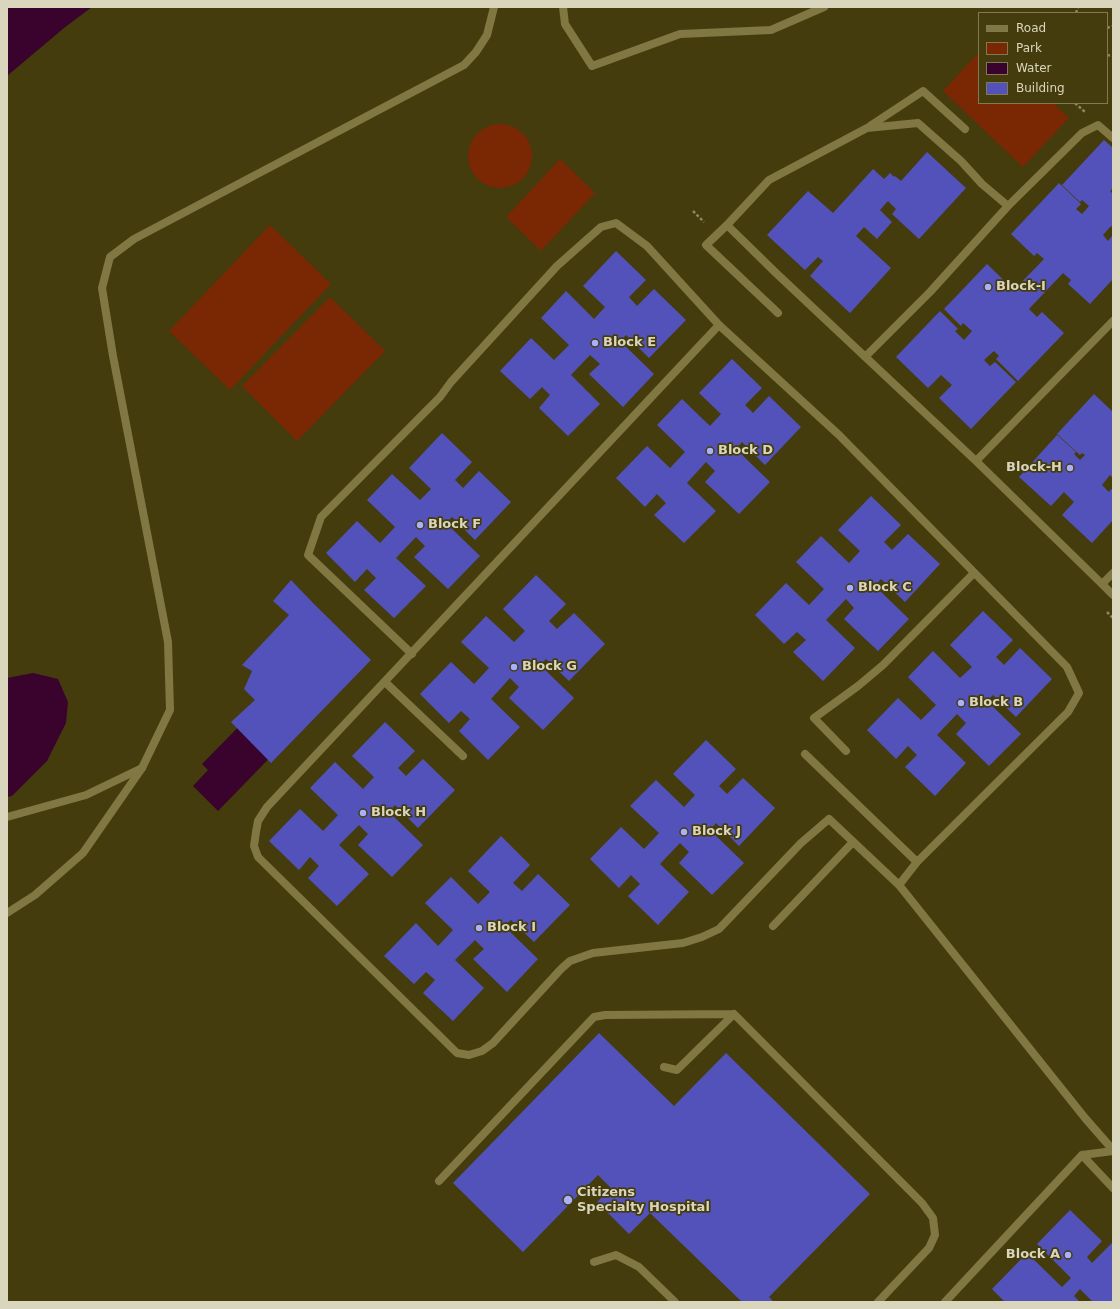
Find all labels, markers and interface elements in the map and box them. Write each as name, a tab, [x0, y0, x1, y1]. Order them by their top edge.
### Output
legend	[978, 12, 1108, 104]
text: Road	[1016, 21, 1046, 35]
text: Park	[1016, 41, 1042, 55]
text: Water	[1016, 61, 1051, 75]
text: Building	[1016, 81, 1065, 95]
place label: Block-I	[996, 279, 1046, 295]
marker: Block-I	[983, 282, 993, 292]
place label: Block E	[603, 335, 656, 351]
marker: Block E	[590, 338, 600, 348]
place label: Block D	[718, 443, 773, 459]
marker: Block D	[705, 446, 715, 456]
place label: Block-H	[1006, 460, 1062, 476]
marker: Block-H	[1065, 463, 1075, 473]
place label: Block F	[428, 517, 481, 533]
marker: Block F	[415, 520, 425, 530]
place label: Block C	[858, 580, 912, 596]
marker: Block C	[845, 583, 855, 593]
place label: Block G	[522, 659, 577, 675]
marker: Block G	[509, 662, 519, 672]
place label: Block B	[969, 695, 1023, 711]
marker: Block B	[956, 698, 966, 708]
place label: Block H	[371, 805, 426, 821]
marker: Block H	[358, 808, 368, 818]
place label: Block J	[692, 824, 741, 840]
marker: Block J	[679, 827, 689, 837]
place label: Block I	[487, 920, 536, 936]
marker: Block I	[474, 923, 484, 933]
place label: Citizens Specialty Hospital	[577, 1185, 710, 1216]
marker: Citizens Specialty Hospital	[562, 1194, 574, 1206]
place label: Block A	[1006, 1247, 1060, 1263]
marker: Block A	[1063, 1250, 1073, 1260]

